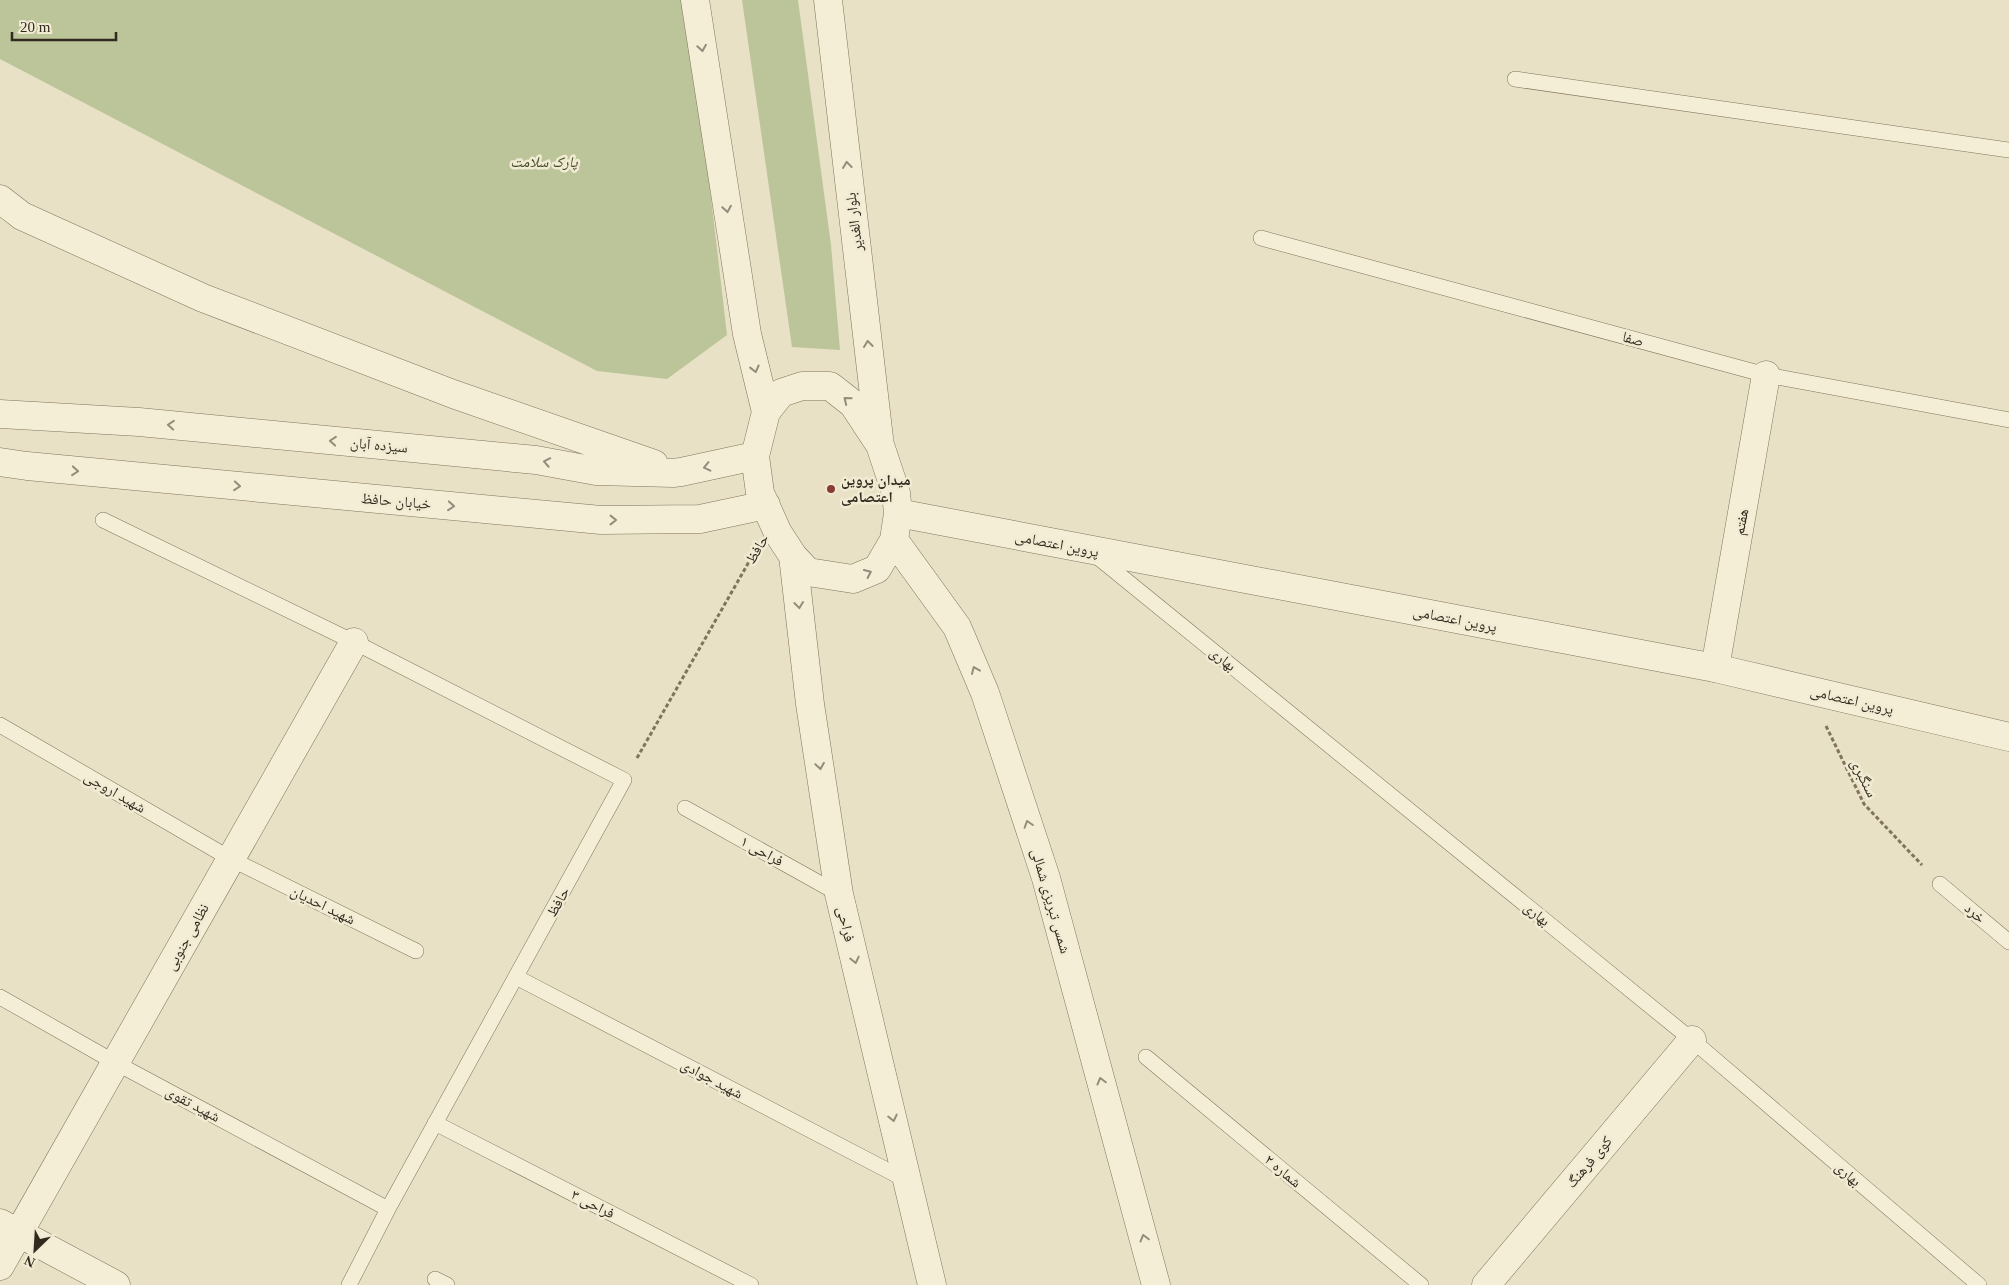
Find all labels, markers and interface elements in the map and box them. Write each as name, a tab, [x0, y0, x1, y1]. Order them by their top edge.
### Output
scale bar	[12, 10, 116, 42]
text: 20 m	[20, 19, 51, 35]
one-way arrow	[697, 44, 707, 53]
park label: پارک سلامت	[510, 154, 579, 171]
one-way arrow	[842, 161, 853, 169]
street label: بلوار الغدیر	[842, 192, 867, 253]
one-way arrow	[722, 204, 732, 213]
street label: صفا	[1621, 329, 1645, 349]
one-way arrow	[863, 340, 874, 348]
one-way arrow	[749, 364, 760, 373]
one-way arrow	[844, 397, 853, 405]
one-way arrow	[167, 420, 175, 431]
one-way arrow	[328, 435, 336, 446]
street label: سیزده آبان	[349, 435, 409, 457]
one-way arrow	[542, 458, 551, 468]
one-way arrow	[703, 461, 712, 472]
one-way arrow	[71, 465, 79, 476]
place label: میدان پروین اعتصامی	[841, 472, 911, 506]
one-way arrow	[233, 480, 241, 491]
marker: میدان پروین اعتصامی	[825, 483, 837, 495]
street label: خیابان حافظ	[360, 490, 432, 514]
one-way arrow	[447, 500, 455, 511]
street label: هفتم	[1731, 507, 1753, 537]
one-way arrow	[610, 515, 617, 525]
street label: پروین اعتصامی	[1013, 528, 1100, 562]
street label: حافظ	[742, 531, 772, 567]
one-way arrow	[863, 568, 872, 579]
one-way arrow	[793, 601, 804, 609]
street label: پروین اعتصامی	[1411, 603, 1498, 637]
street label: بهاری	[1206, 644, 1239, 676]
one-way arrow	[971, 666, 982, 675]
street label: پروین اعتصامی	[1808, 683, 1895, 719]
street label: سنگبری	[1846, 756, 1880, 801]
one-way arrow	[814, 762, 824, 770]
street label: شهید اروجی	[81, 768, 149, 818]
one-way arrow	[1024, 820, 1034, 829]
street label: فراحی ۱	[737, 833, 786, 871]
street label: شمس تبریزی شمالی	[1026, 847, 1074, 956]
street label: شهید احدیان	[287, 883, 358, 929]
street label: حافظ	[543, 884, 573, 920]
street label: بهاری	[1520, 899, 1553, 931]
street label: خرد	[1961, 900, 1989, 927]
street label: نظامی جنوبی	[162, 901, 214, 974]
street label: فراحی	[832, 905, 858, 944]
one-way arrow	[849, 956, 860, 964]
street label: شهید جوادی	[678, 1056, 746, 1104]
one-way arrow	[1096, 1077, 1107, 1086]
street label: شهید تقوی	[162, 1083, 223, 1127]
one-way arrow	[887, 1114, 898, 1123]
street label: کوی فرهنگ	[1563, 1133, 1617, 1192]
street label: شماره ۲	[1261, 1151, 1304, 1192]
street label: بهاری	[1831, 1159, 1864, 1191]
street label: فراحی ۳	[568, 1186, 617, 1223]
north arrow	[10, 1225, 60, 1275]
one-way arrow	[1139, 1234, 1149, 1243]
text: N	[22, 1252, 37, 1270]

